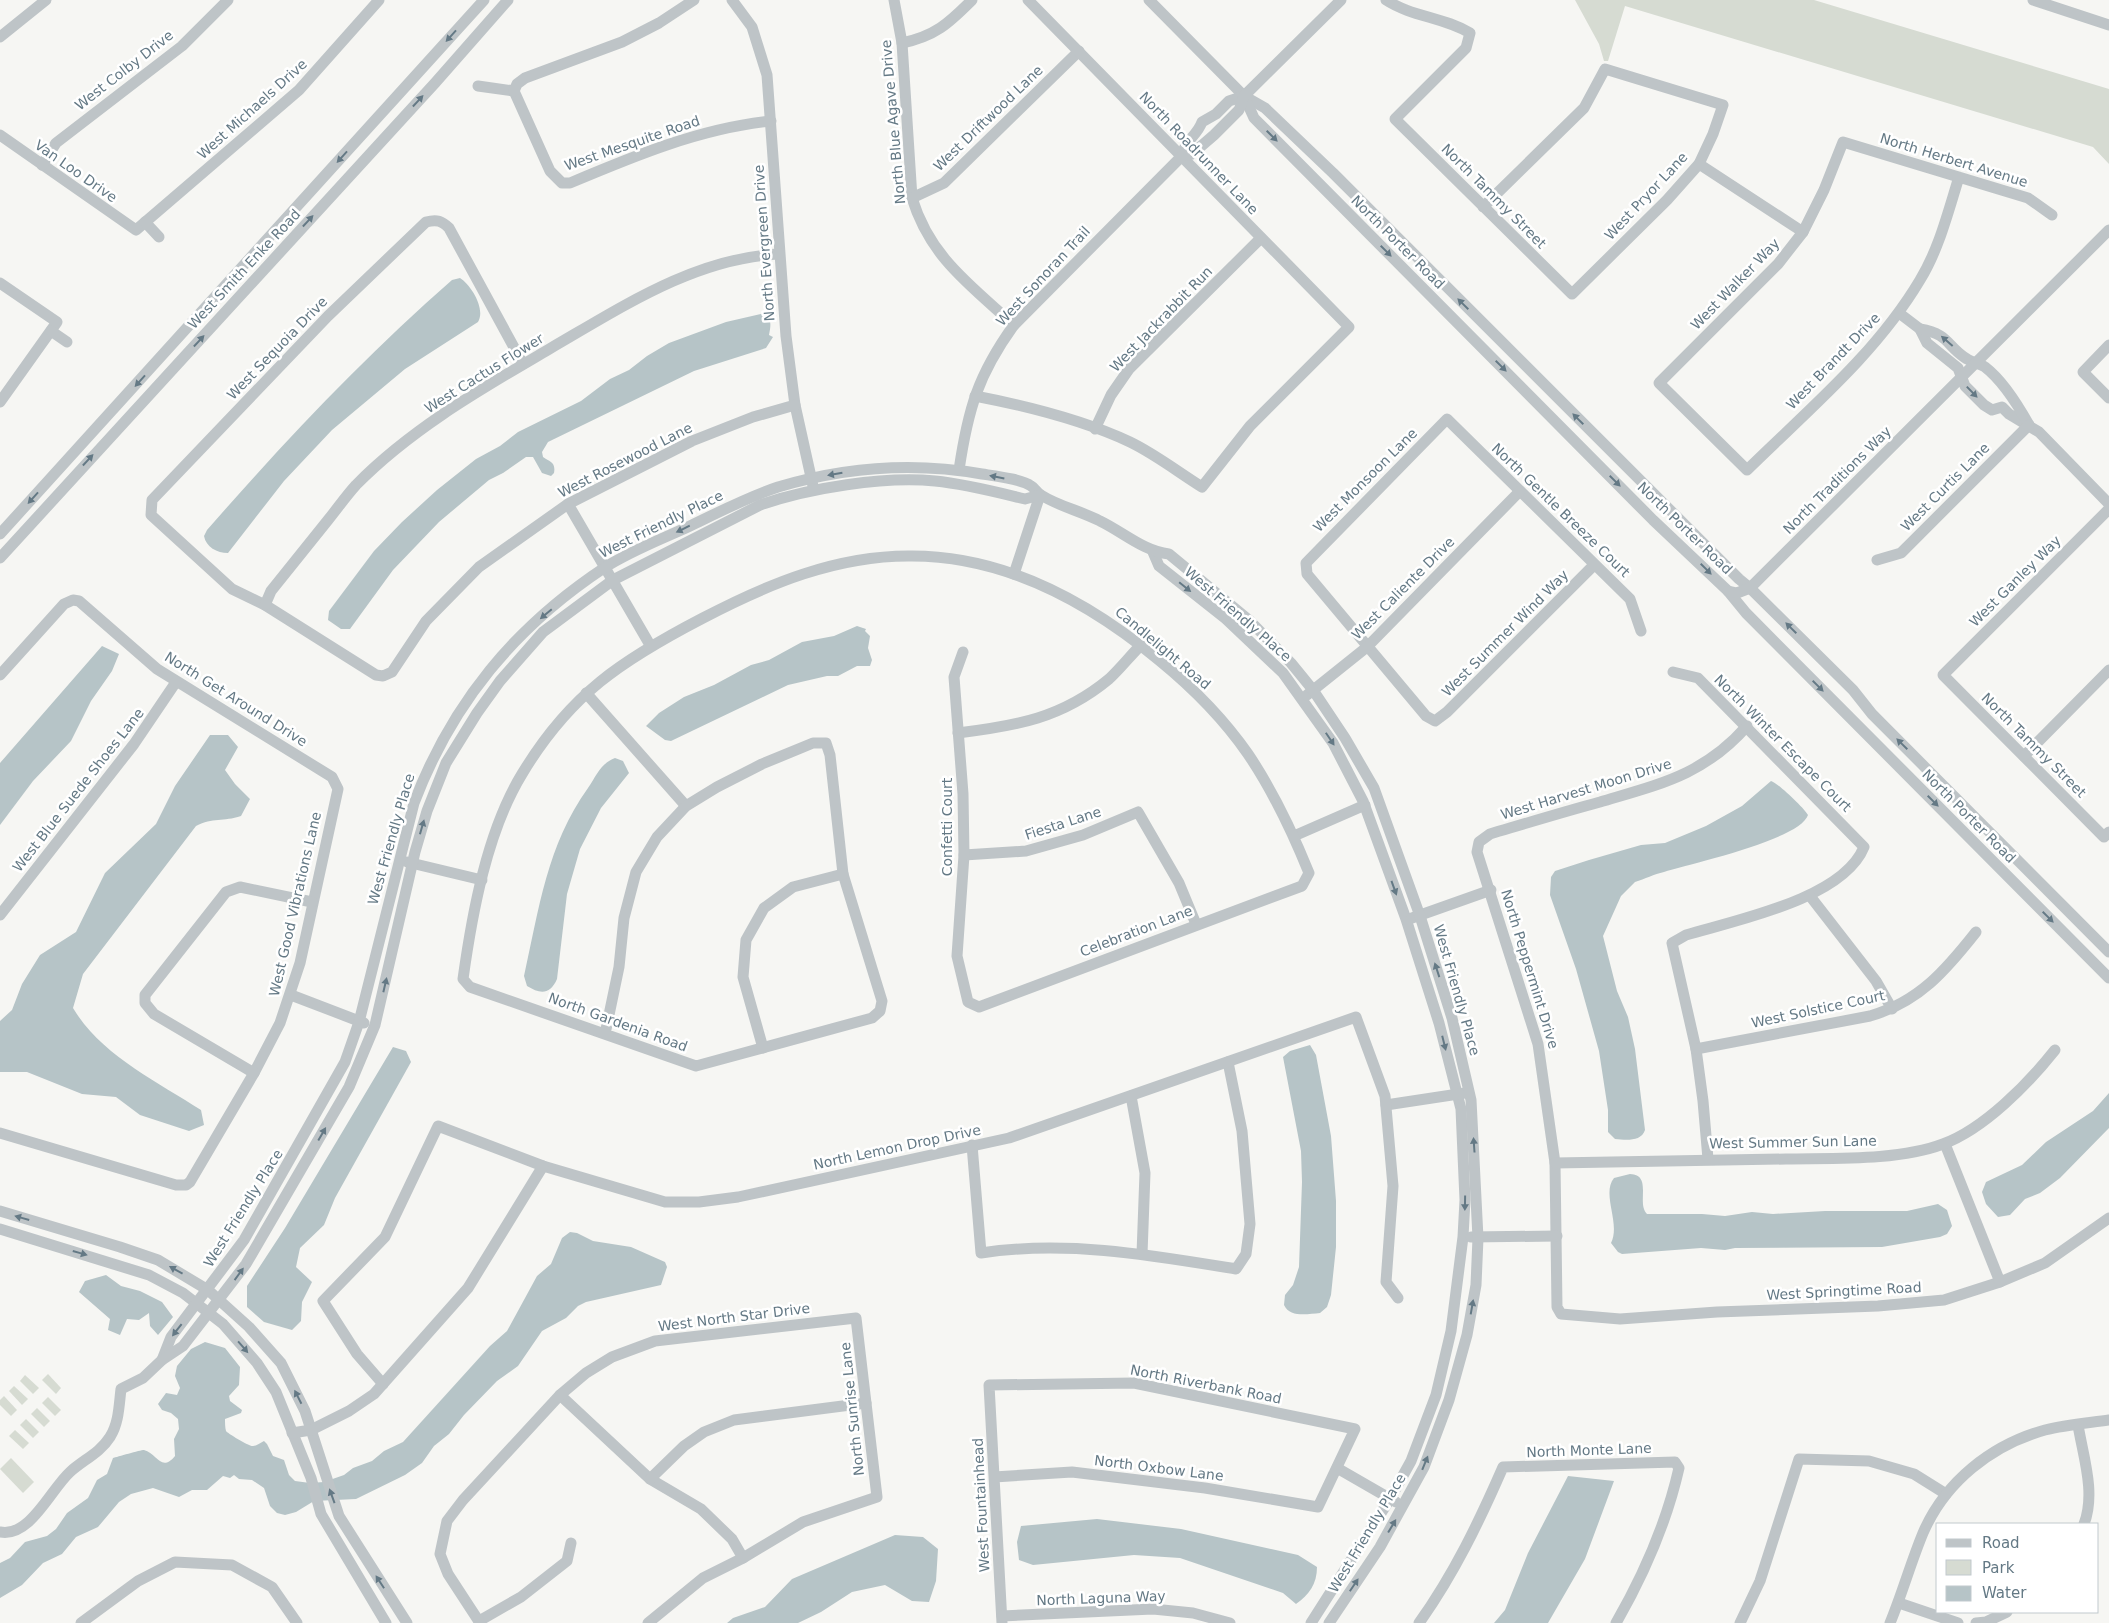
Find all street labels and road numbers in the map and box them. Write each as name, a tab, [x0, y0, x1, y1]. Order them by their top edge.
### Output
street label: West Colby Drive	[72, 27, 176, 113]
street label: North Blue Agave Drive	[878, 39, 908, 205]
street label: West Michaels Drive	[194, 56, 310, 162]
street label: West Driftwood Lane	[930, 62, 1046, 174]
street label: North Roadrunner Lane	[1136, 89, 1262, 217]
street label: West Mesquite Road	[562, 112, 702, 174]
street label: North Herbert Avenue	[1878, 130, 2030, 190]
street label: Van Loo Drive	[32, 137, 120, 205]
street label: North Tammy Street	[1438, 140, 1550, 252]
street label: West Pryor Lane	[1601, 149, 1691, 243]
street label: North Evergreen Drive	[751, 164, 777, 322]
street label: North Porter Road	[1348, 192, 1448, 292]
street label: West Smith Enke Road	[184, 206, 304, 332]
street label: West Sonoran Trail	[993, 223, 1093, 329]
street label: West Walker Way	[1687, 235, 1783, 333]
street label: West Jackrabbit Run	[1107, 263, 1215, 375]
street label: West Sequoia Drive	[224, 293, 330, 403]
street label: West Brandt Drive	[1783, 309, 1883, 413]
street label: West Cactus Flower	[422, 330, 547, 416]
street label: West Rosewood Lane	[555, 419, 695, 501]
street label: North Traditions Way	[1780, 423, 1894, 537]
street label: West Monsoon Lane	[1310, 425, 1420, 535]
street label: North Gentle Breeze Court	[1489, 440, 1634, 581]
street label: West Curtis Lane	[1898, 440, 1992, 534]
street label: North Porter Road	[1634, 479, 1736, 577]
street label: West Friendly Place	[596, 487, 726, 561]
street label: West Ganley Way	[1966, 532, 2064, 630]
street label: West Caliente Drive	[1348, 533, 1458, 643]
street label: West Friendly Place	[1182, 563, 1294, 665]
street label: West Summer Wind Way	[1438, 566, 1572, 700]
street label: Candlelight Road	[1112, 604, 1214, 692]
street label: North Get Around Drive	[162, 648, 310, 750]
street label: North Winter Escape Court	[1711, 671, 1855, 815]
street label: North Tammy Street	[1978, 689, 2090, 801]
street label: West Blue Suede Shoes Lane	[9, 705, 147, 875]
street label: West Harvest Moon Drive	[1499, 755, 1673, 823]
street label: North Porter Road	[1919, 766, 2019, 866]
street label: West Friendly Place	[365, 772, 417, 906]
street label: Confetti Court	[939, 777, 955, 876]
street label: Fiesta Lane	[1023, 803, 1103, 843]
street label: West Good Vibrations Lane	[266, 810, 324, 998]
street label: North Peppermint Drive	[1498, 887, 1562, 1051]
street label: Celebration Lane	[1077, 902, 1195, 960]
street label: West Friendly Place	[1431, 923, 1483, 1057]
street label: West Solstice Court	[1750, 987, 1887, 1031]
street label: North Gardenia Road	[546, 989, 690, 1055]
street label: North Lemon Drop Drive	[812, 1121, 982, 1173]
street label: West Summer Sun Lane	[1709, 1133, 1877, 1151]
street label: West Friendly Place	[200, 1146, 286, 1270]
street label: West Springtime Road	[1766, 1279, 1922, 1303]
street label: West North Star Drive	[657, 1300, 811, 1334]
street label: North Sunrise Lane	[837, 1341, 867, 1477]
street label: North Riverbank Road	[1129, 1361, 1283, 1407]
street label: West Fountainhead	[969, 1437, 993, 1573]
street label: North Monte Lane	[1526, 1440, 1652, 1460]
street label: North Oxbow Lane	[1093, 1452, 1225, 1484]
street label: West Friendly Place	[1325, 1471, 1409, 1595]
street label: North Laguna Way	[1036, 1588, 1166, 1608]

